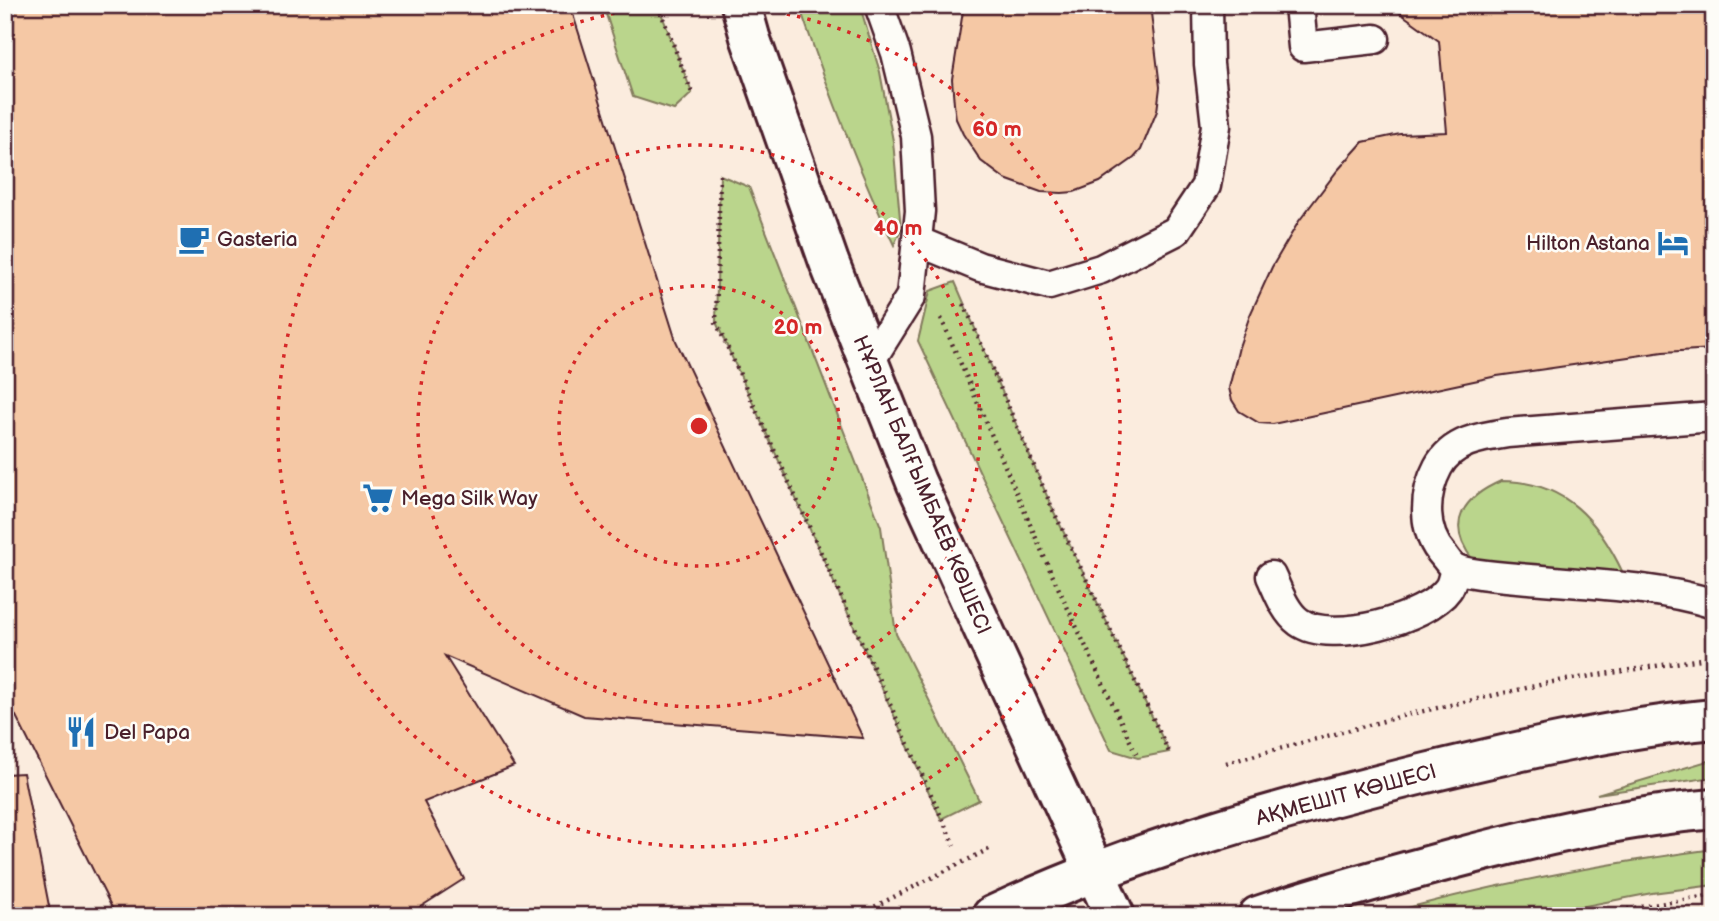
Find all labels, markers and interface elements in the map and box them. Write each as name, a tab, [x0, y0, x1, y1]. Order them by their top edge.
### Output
text: 60 m	[972, 117, 1022, 142]
text: 40 m	[873, 216, 923, 241]
cafe icon: Gasteria	[177, 222, 211, 256]
hotel icon: Hilton Astana	[1656, 226, 1690, 260]
place label: Gasteria	[217, 227, 298, 252]
place label: Hilton Astana	[1526, 231, 1650, 256]
text: 20 m	[774, 315, 822, 340]
street label: НҰРЛАН БАЛҒЫМБАЕВ КӨШЕСІ	[848, 332, 996, 638]
centre of rings	[687, 414, 711, 438]
supermarket icon: Mega Silk Way	[361, 481, 395, 515]
place label: Mega Silk Way	[401, 486, 538, 511]
restaurant icon: Del Papa	[64, 715, 98, 749]
place label: Del Papa	[104, 720, 190, 745]
street label: АҚМЕШІТ КӨШЕСІ	[1252, 759, 1439, 831]

